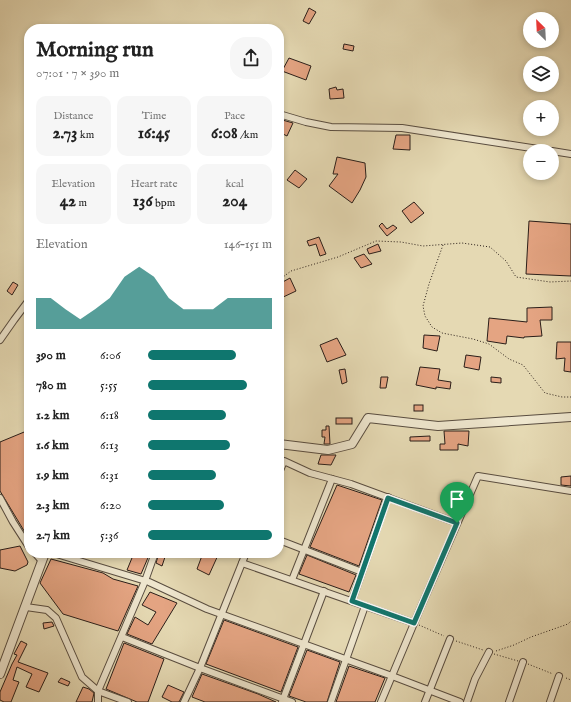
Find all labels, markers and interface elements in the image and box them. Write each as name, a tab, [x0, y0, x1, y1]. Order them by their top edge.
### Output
north arrow	[523, 12, 559, 48]
map controls	[523, 12, 559, 180]
text: Morning run	[36, 36, 154, 64]
button: share	[230, 37, 272, 79]
button: layers	[523, 56, 559, 92]
text: 07:01 · 7 × 390 m	[36, 65, 119, 82]
button: +	[523, 100, 559, 136]
text: Distance	[53, 109, 93, 123]
text: Time	[142, 109, 166, 123]
text: Pace	[224, 109, 245, 123]
text: 2.73	[52, 123, 77, 144]
text: 16:45	[138, 123, 170, 144]
text: 6:08	[211, 123, 238, 144]
text: km	[77, 128, 94, 142]
text: /km	[238, 128, 258, 142]
button: −	[523, 144, 559, 180]
text: Elevation	[52, 177, 95, 191]
text: Heart rate	[131, 177, 177, 191]
text: kcal	[225, 177, 244, 191]
text: 42	[60, 191, 76, 212]
text: 136	[133, 191, 153, 212]
text: 204	[222, 191, 247, 212]
text: m	[76, 196, 87, 210]
text: bpm	[153, 196, 175, 210]
text: Elevation	[36, 236, 88, 253]
text: 146–151 m	[224, 236, 272, 253]
text: 390 m	[36, 347, 66, 364]
text: 6:06	[100, 347, 121, 364]
text: 780 m	[36, 377, 66, 394]
text: 5:55	[100, 377, 118, 394]
text: 1.2 km	[36, 407, 70, 424]
text: 6:18	[100, 407, 119, 424]
text: 1.6 km	[36, 437, 69, 454]
text: 6:13	[100, 437, 119, 454]
text: 1.9 km	[36, 467, 69, 484]
text: 6:31	[100, 467, 119, 484]
pin	[440, 482, 474, 523]
icon: arrive	[446, 488, 468, 510]
text: 2.3 km	[36, 497, 70, 514]
text: 6:20	[100, 497, 121, 514]
text: 2.7 km	[36, 527, 70, 544]
text: 5:36	[100, 527, 118, 544]

